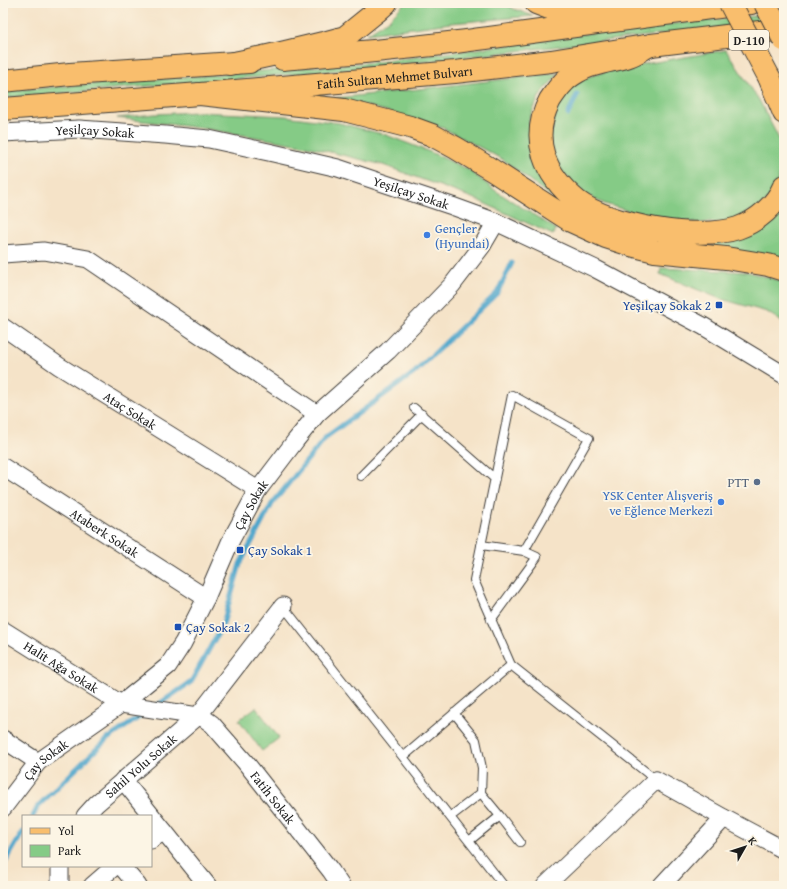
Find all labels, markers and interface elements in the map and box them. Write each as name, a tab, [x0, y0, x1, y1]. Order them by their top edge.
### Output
road number: D-110	[729, 30, 769, 50]
street label: Fatih Sultan Mehmet Bulvarı	[316, 61, 474, 93]
street label: Yeşilçay Sokak	[55, 119, 135, 142]
street label: Yeşilçay Sokak	[371, 171, 452, 214]
place label: Gençler (Hyundai)	[435, 219, 490, 253]
marker: Gençler (Hyundai)	[422, 230, 432, 240]
place label: Yeşilçay Sokak 2	[623, 296, 711, 315]
marker: Yeşilçay Sokak 2	[714, 300, 724, 310]
street label: Ataç Sokak	[100, 386, 161, 434]
place label: PTT	[727, 473, 750, 492]
street label: Çay Sokak	[229, 475, 272, 533]
marker: PTT	[752, 477, 762, 487]
place label: YSK Center Alışveriş ve Eğlence Merkezi	[602, 486, 713, 520]
marker: YSK Center Alışveriş ve Eğlence Merkezi	[716, 497, 726, 507]
street label: Ataberk Sokak	[66, 503, 143, 562]
place label: Çay Sokak 1	[248, 541, 312, 560]
marker: Çay Sokak 1	[235, 545, 245, 555]
place label: Çay Sokak 2	[186, 618, 250, 637]
marker: Çay Sokak 2	[173, 622, 183, 632]
street label: Halit Ağa Sokak	[20, 636, 103, 698]
street label: Sahil Yolu Sokak	[100, 729, 181, 802]
street label: Çay Sokak	[18, 734, 72, 784]
street label: Fatih Sokak	[246, 767, 300, 828]
legend	[22, 815, 152, 867]
text: Yol	[58, 822, 75, 839]
north arrow	[725, 827, 765, 867]
text: K	[744, 833, 761, 848]
text: Park	[58, 842, 82, 859]

